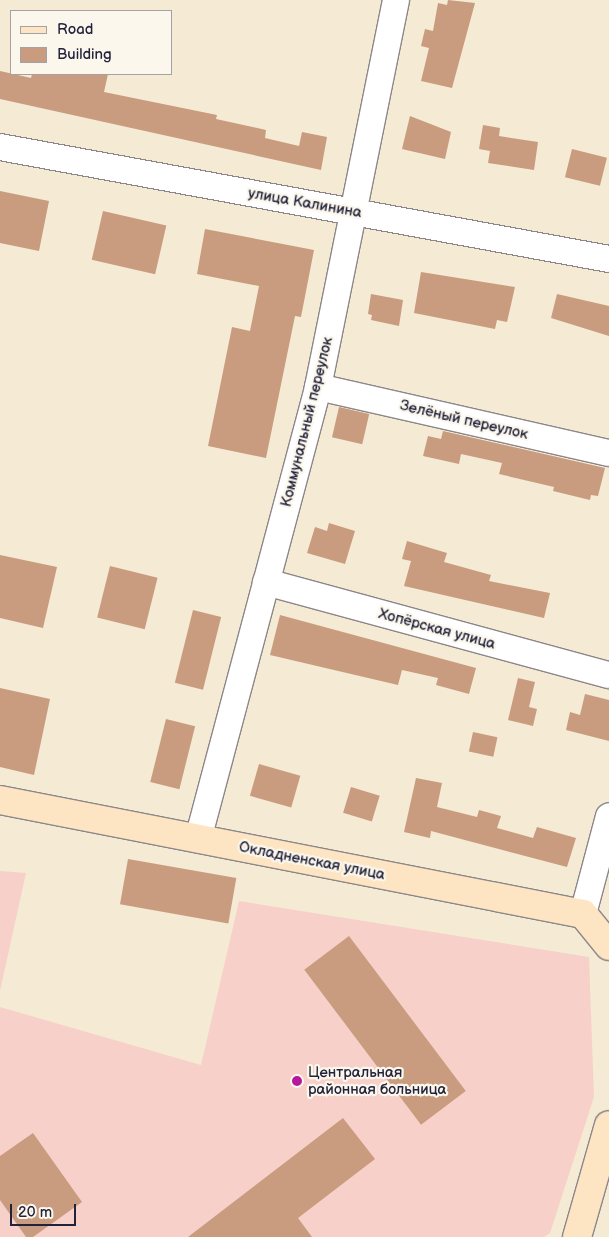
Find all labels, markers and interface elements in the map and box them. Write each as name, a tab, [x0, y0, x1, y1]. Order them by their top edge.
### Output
legend	[10, 10, 172, 75]
text: Road	[57, 20, 93, 39]
text: Building	[57, 45, 112, 64]
street label: улица Калинина	[247, 184, 363, 222]
street label: Коммунальный переулок	[277, 335, 337, 509]
street label: Зелёный переулок	[398, 397, 530, 443]
street label: Хопёрская улица	[377, 605, 497, 653]
street label: Окладненская улица	[237, 838, 387, 884]
place label: Центральная районная больница	[308, 1063, 446, 1098]
marker: Центральная районная больница	[290, 1074, 304, 1088]
scale bar	[12, 1194, 79, 1226]
text: 20 m	[18, 1203, 52, 1222]

